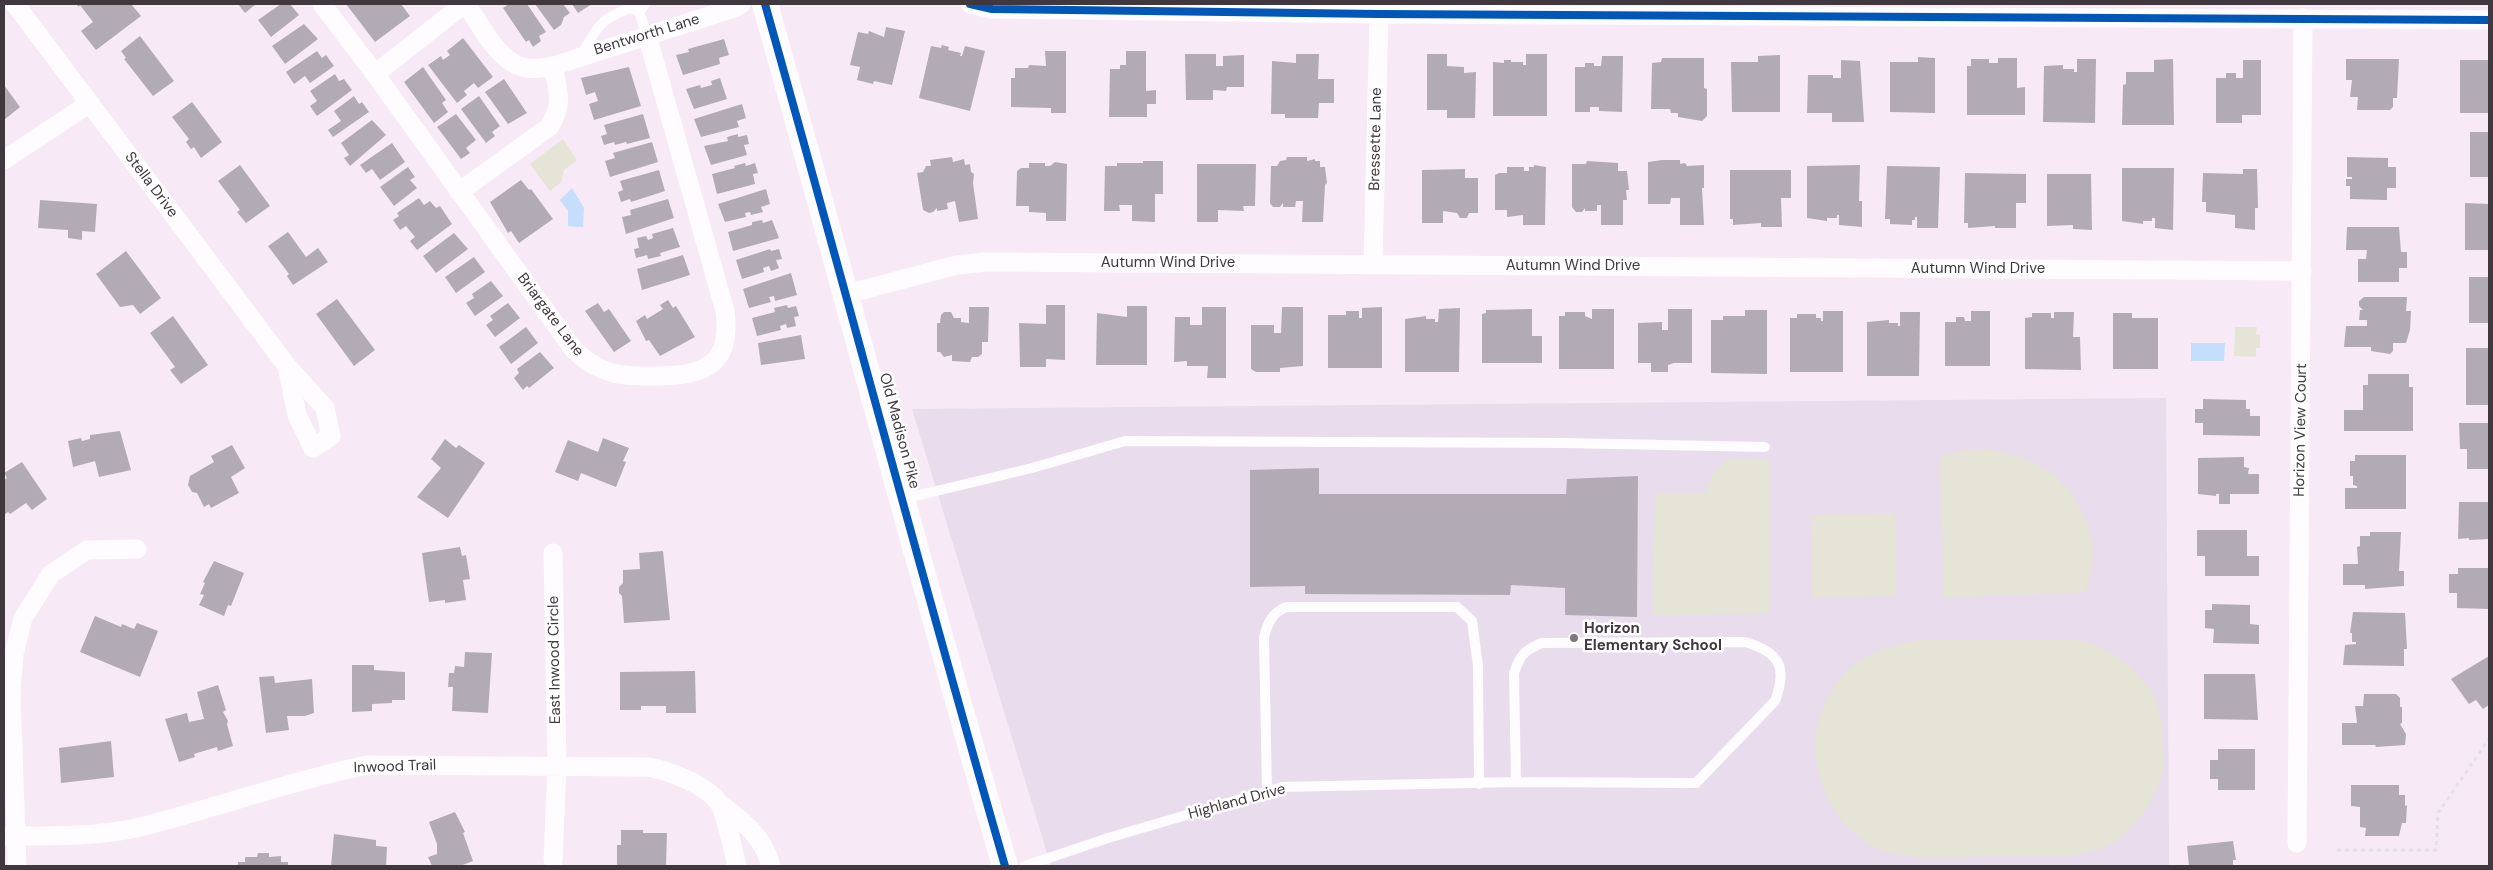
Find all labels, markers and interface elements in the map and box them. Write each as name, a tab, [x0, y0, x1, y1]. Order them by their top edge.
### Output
street label: Bentworth Lane	[592, 10, 702, 60]
street label: Bressette Lane	[1366, 87, 1386, 191]
street label: Stella Drive	[121, 149, 181, 221]
street label: Autumn Wind Drive	[1101, 254, 1235, 272]
street label: Autumn Wind Drive	[1506, 257, 1640, 275]
street label: Autumn Wind Drive	[1911, 260, 2045, 278]
street label: Briargate Lane	[513, 270, 587, 360]
street label: Horizon View Court	[2291, 363, 2311, 497]
street label: Old Madison Pike	[875, 371, 923, 491]
street label: East Inwood Circle	[545, 596, 565, 724]
place label: Horizon Elementary School	[1584, 620, 1722, 655]
marker: Horizon Elementary School	[1568, 632, 1580, 644]
street label: Inwood Trail	[353, 757, 437, 777]
street label: Highland Drive	[1186, 780, 1288, 824]

